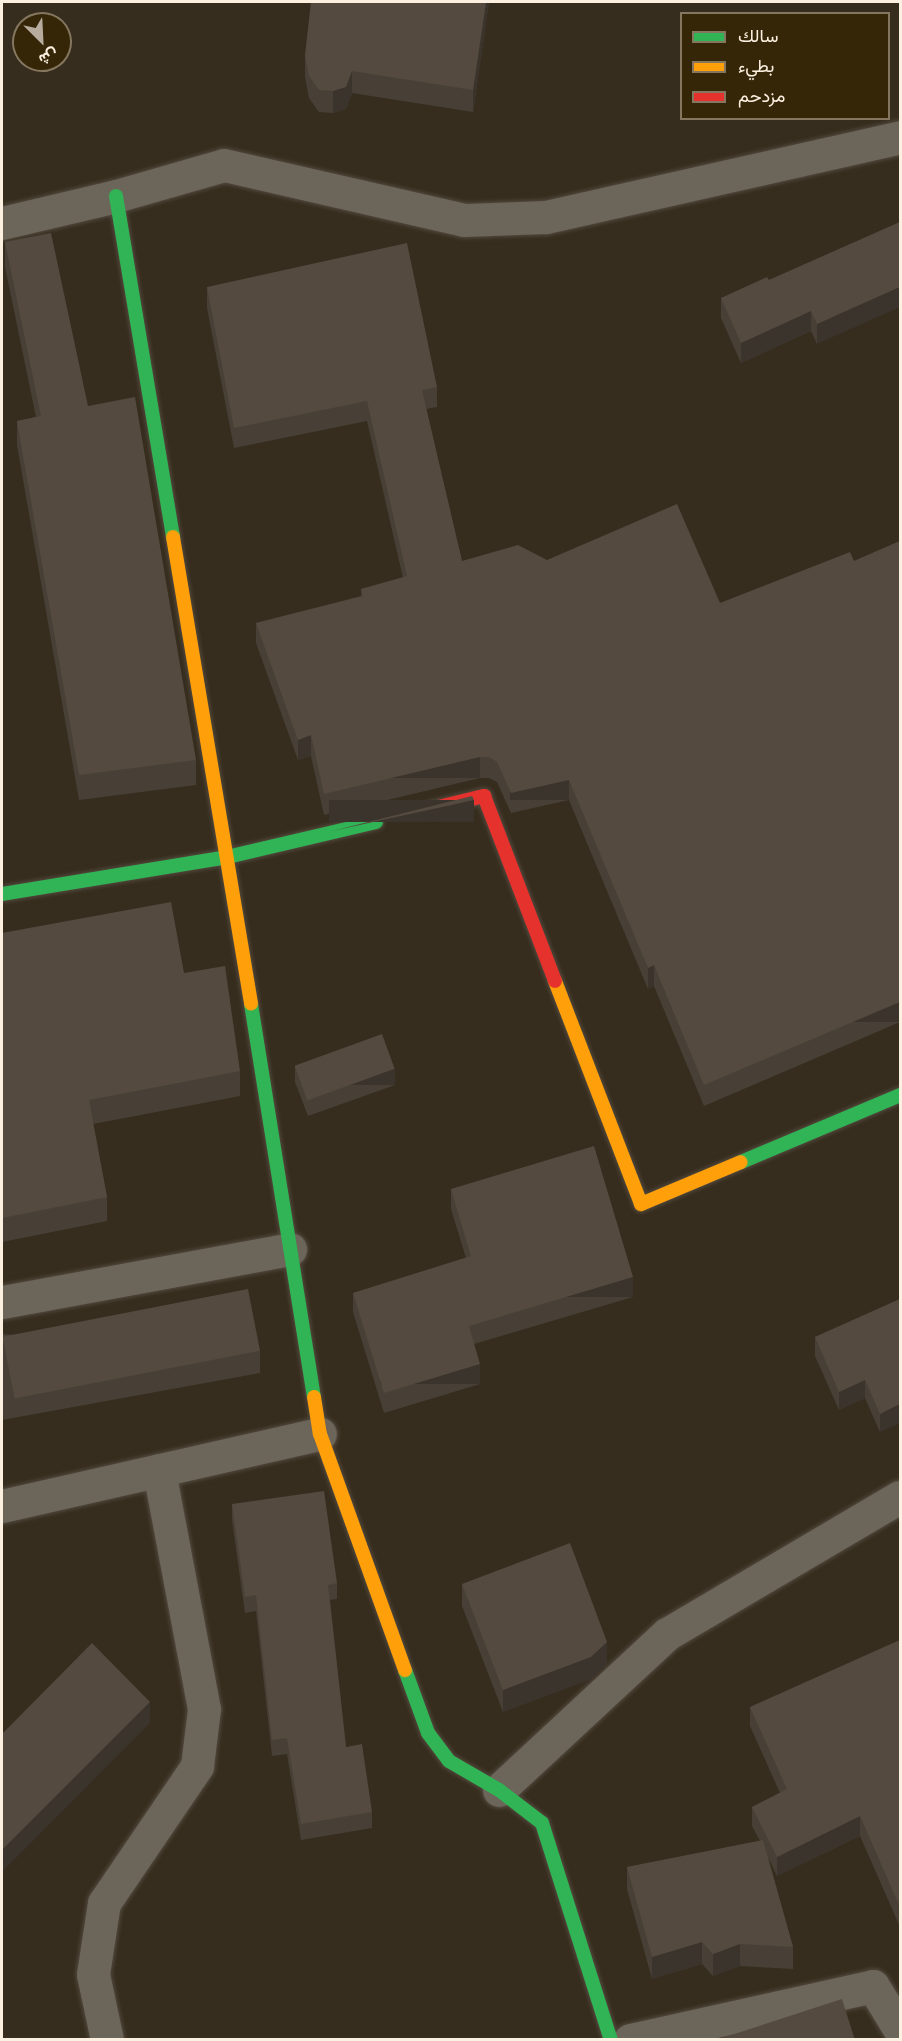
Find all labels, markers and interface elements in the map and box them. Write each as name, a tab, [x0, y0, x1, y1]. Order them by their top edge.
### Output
north arrow	[12, 12, 72, 72]
legend	[680, 12, 890, 120]
text: سالك	[738, 23, 778, 50]
text: ش	[35, 42, 62, 71]
text: بطيء	[738, 53, 774, 80]
text: مزدحم	[738, 83, 785, 110]

